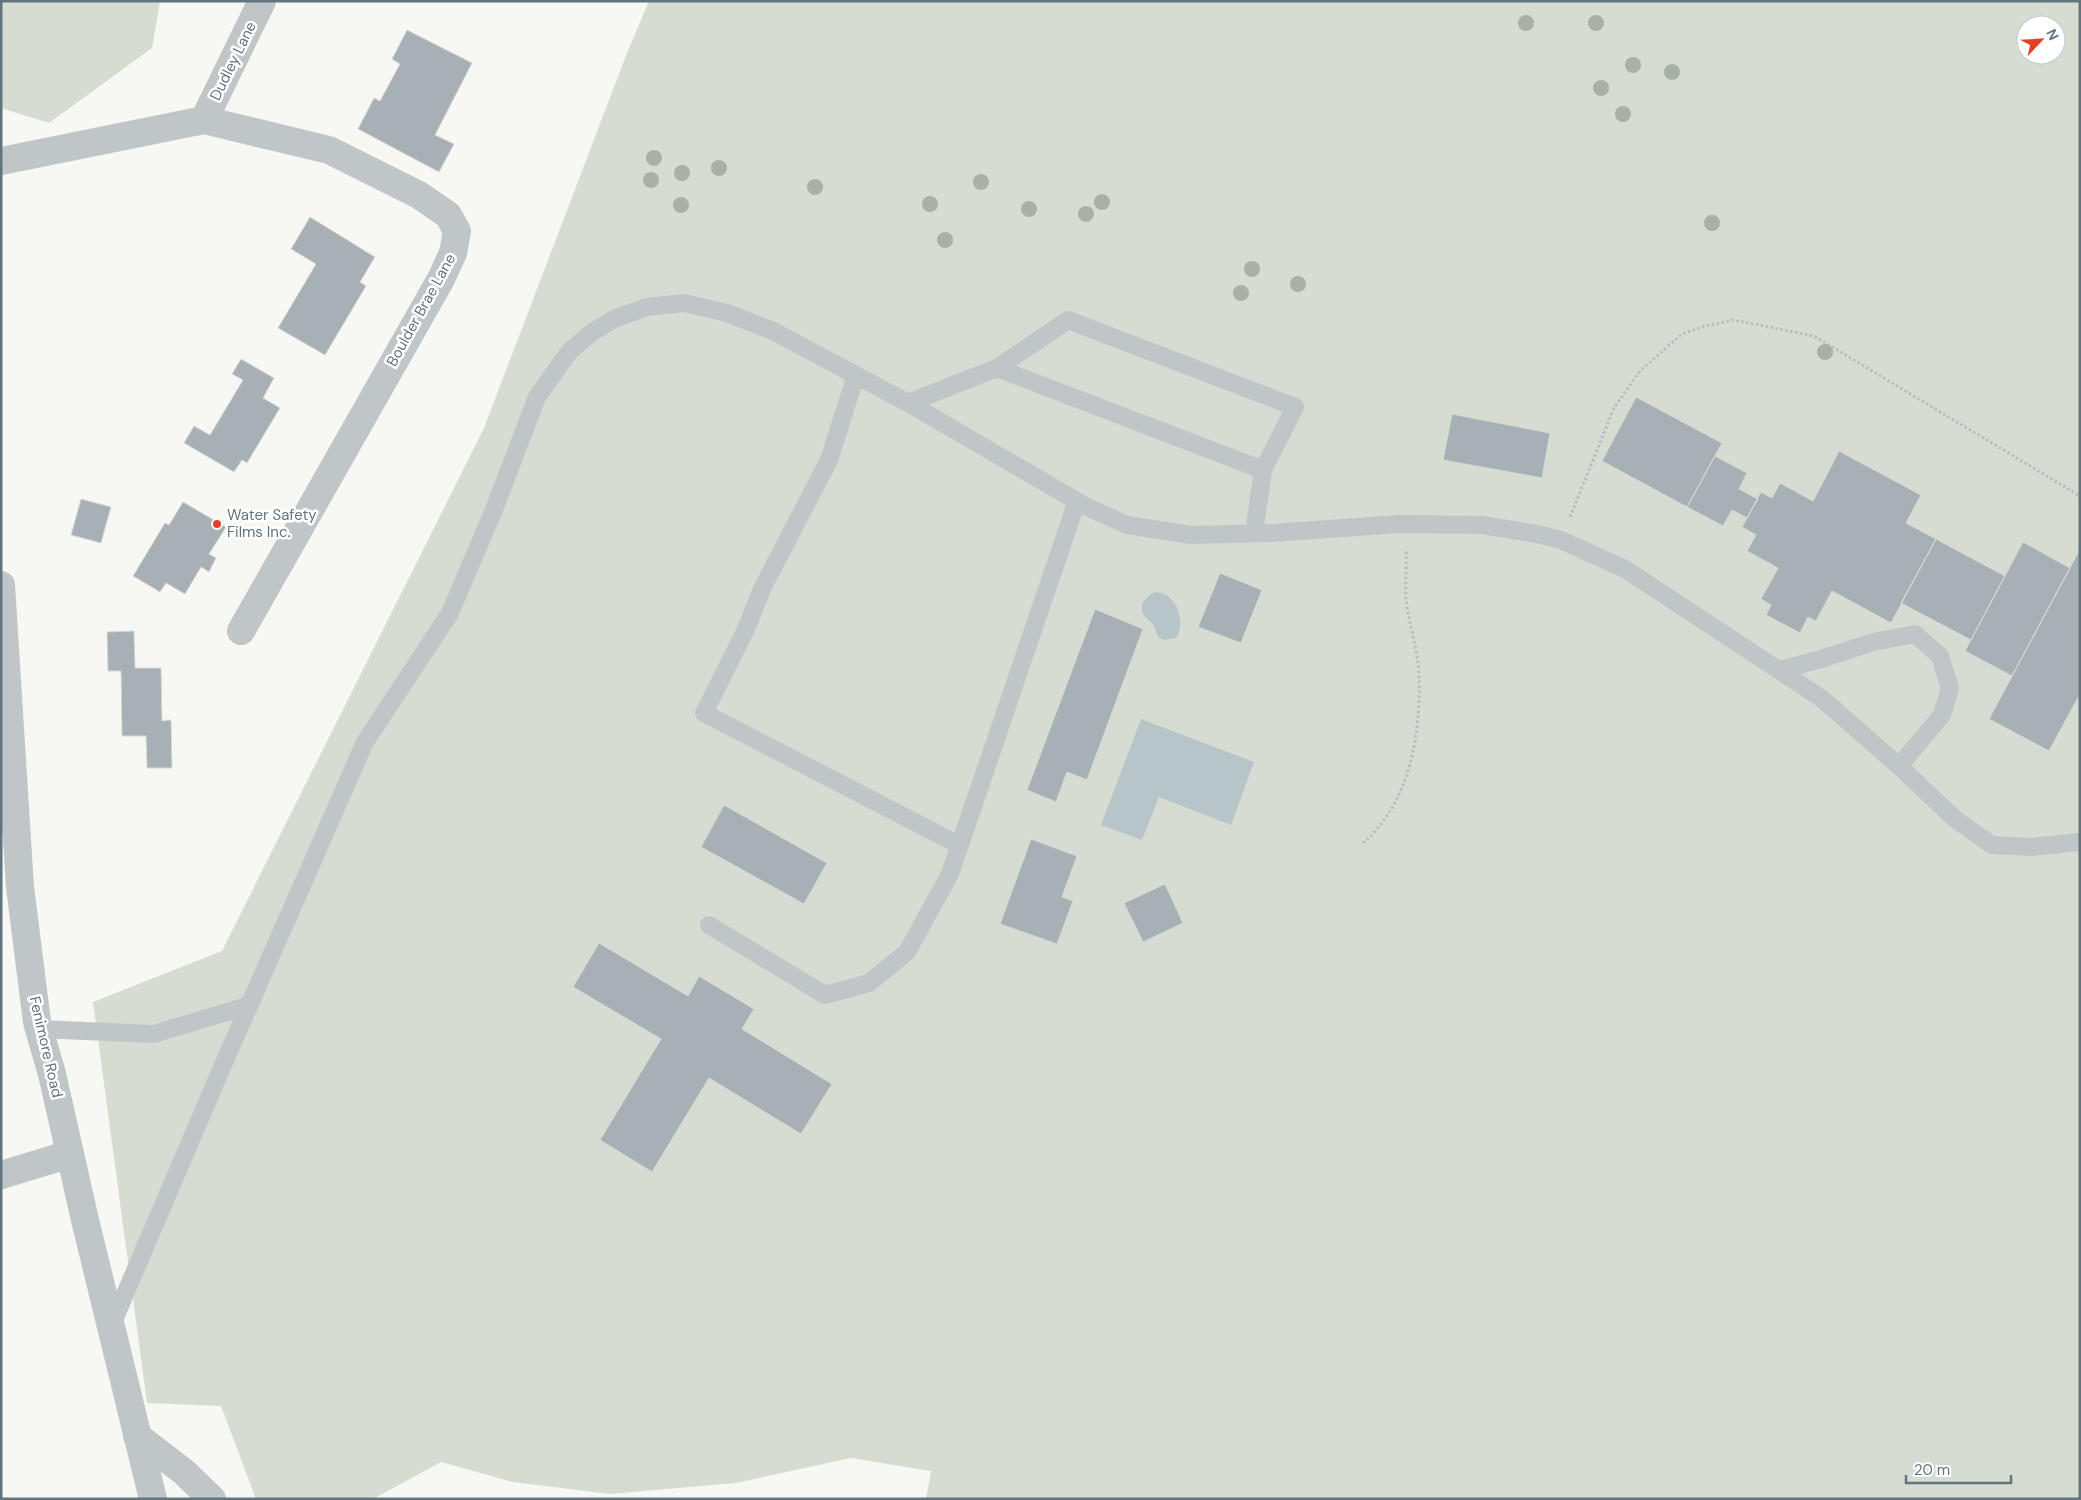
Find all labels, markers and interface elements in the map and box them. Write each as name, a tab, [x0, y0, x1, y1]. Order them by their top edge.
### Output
north arrow	[2016, 15, 2066, 65]
street label: Dudley Lane	[205, 18, 261, 104]
text: N	[2042, 26, 2063, 43]
street label: Boulder Brae Lane	[382, 250, 460, 370]
place label: Water Safety Films Inc.	[227, 505, 317, 542]
marker: Water Safety Films Inc.	[211, 518, 223, 530]
street label: Fenimore Road	[25, 994, 67, 1100]
scale bar	[1906, 1452, 2011, 1484]
text: 20 m	[1914, 1460, 1950, 1480]

